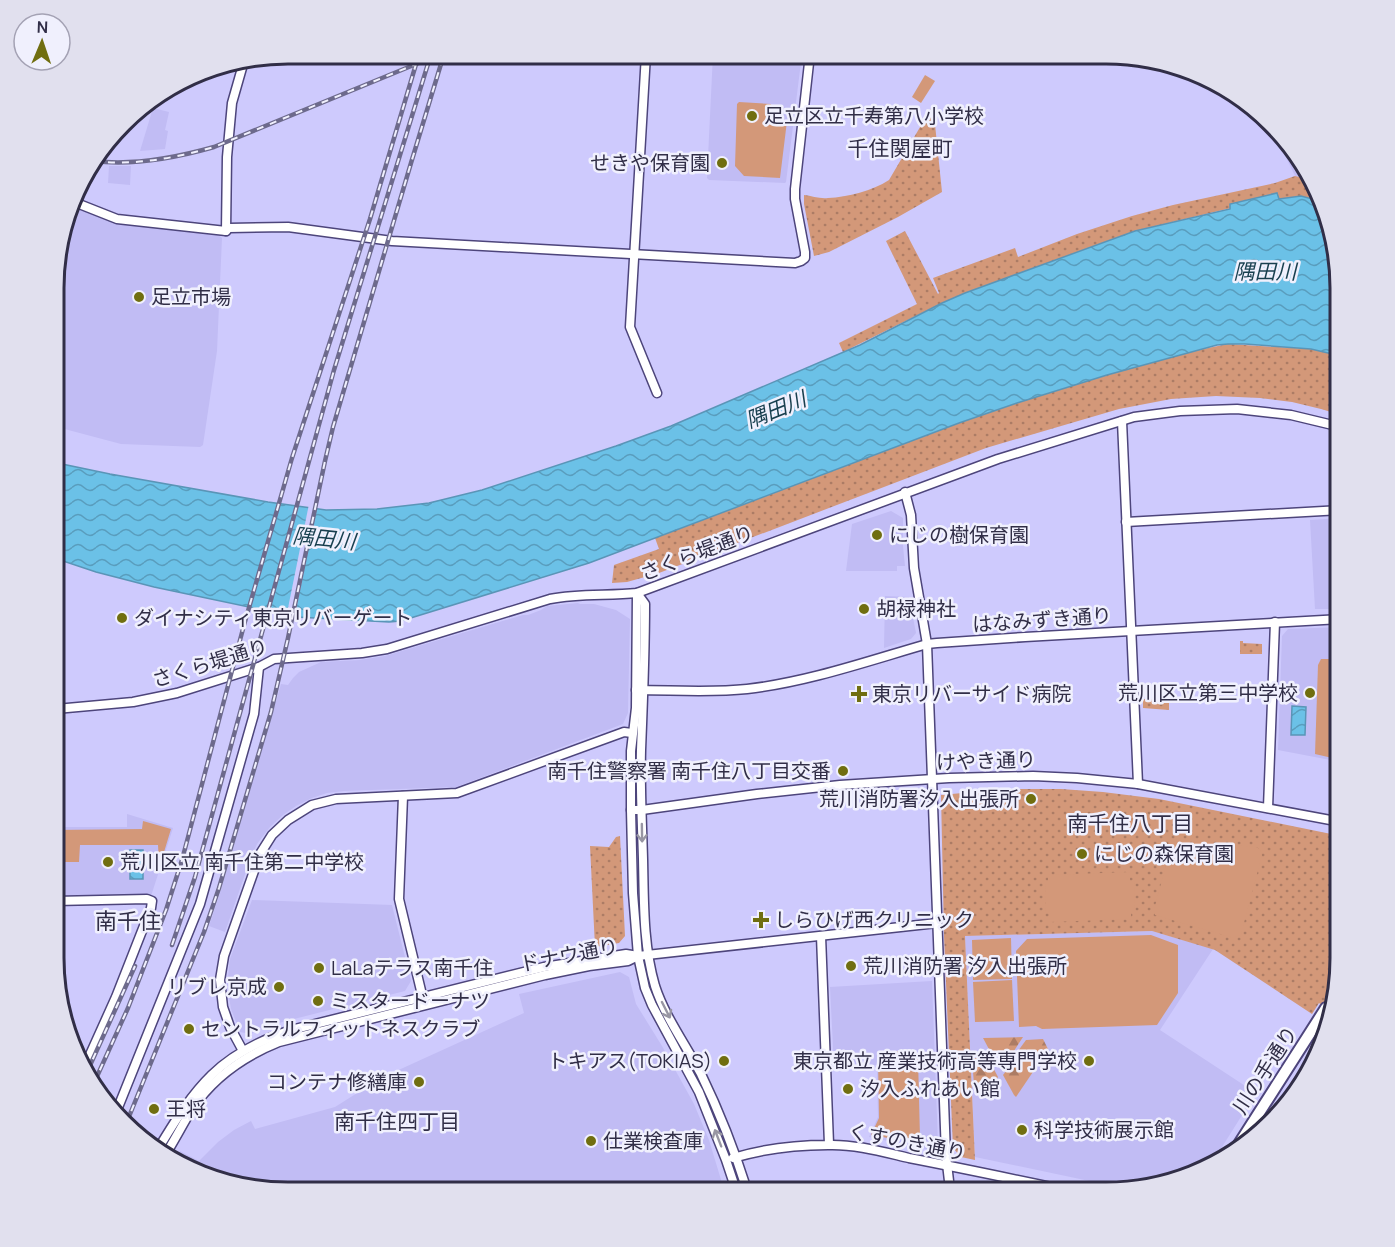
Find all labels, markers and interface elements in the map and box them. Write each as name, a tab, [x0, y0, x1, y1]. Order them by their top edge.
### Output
north arrow	[12, 12, 72, 72]
text: N	[36, 16, 49, 38]
place label: 足立区立千寿第八小学校	[764, 102, 984, 129]
marker: 足立区立千寿第八小学校	[745, 109, 759, 123]
district label: 千住関屋町	[848, 134, 953, 162]
place label: せきや保育園	[590, 149, 710, 176]
marker: せきや保育園	[715, 156, 729, 170]
water label: 隅田川	[1234, 257, 1298, 285]
place label: 足立市場	[151, 283, 231, 310]
marker: 足立市場	[132, 290, 146, 304]
water label: 隅田川	[741, 384, 812, 434]
street label: さくら堤通り	[636, 518, 758, 587]
water label: 隅田川	[291, 521, 359, 555]
place label: にじの樹保育園	[889, 521, 1029, 548]
marker: にじの樹保育園	[870, 528, 884, 542]
place label: 胡禄神社	[876, 595, 956, 622]
street label: はなみずき通り	[971, 601, 1113, 638]
marker: 胡禄神社	[857, 602, 871, 616]
place label: ダイナシティ東京リバーゲート	[134, 604, 412, 631]
marker: ダイナシティ東京リバーゲート	[115, 611, 129, 625]
street label: さくら堤通り	[149, 632, 271, 693]
place label: 荒川区立第三中学校	[1118, 679, 1298, 706]
place label: 東京リバーサイド病院	[872, 680, 1072, 707]
marker: 東京リバーサイド病院	[850, 685, 868, 703]
marker: 荒川区立第三中学校	[1303, 686, 1317, 700]
street label: けやき通り	[936, 745, 1036, 776]
place label: 南千住警察署 南千住八丁目交番	[547, 757, 831, 784]
marker: 南千住警察署 南千住八丁目交番	[836, 764, 850, 778]
place label: 荒川消防署汐入出張所	[819, 785, 1019, 812]
marker: 荒川消防署汐入出張所	[1024, 792, 1038, 806]
district label: 南千住八丁目	[1067, 809, 1193, 837]
one-way arrow	[636, 822, 648, 842]
place label: にじの森保育園	[1094, 840, 1234, 867]
marker: にじの森保育園	[1075, 847, 1089, 861]
place label: 荒川区立 南千住第二中学校	[120, 848, 364, 875]
marker: 荒川区立 南千住第二中学校	[101, 855, 115, 869]
district label: 南千住	[95, 906, 161, 936]
place label: しらひげ西クリニック	[774, 906, 974, 933]
marker: しらひげ西クリニック	[752, 911, 770, 929]
street label: ドナウ通り	[517, 932, 621, 977]
place label: 荒川消防署 汐入出張所	[863, 952, 1067, 979]
place label: LaLaテラス南千住	[331, 954, 493, 981]
marker: 荒川消防署 汐入出張所	[844, 959, 858, 973]
marker: LaLaテラス南千住	[312, 961, 326, 975]
place label: リブレ京成	[167, 973, 267, 1000]
marker: リブレ京成	[272, 980, 286, 994]
place label: ミスタードーナツ	[330, 987, 490, 1014]
marker: ミスタードーナツ	[311, 994, 325, 1008]
one-way arrow	[660, 1001, 672, 1019]
place label: セントラルフィットネスクラブ	[201, 1015, 481, 1042]
street label: 川の手通り	[1226, 1020, 1303, 1119]
marker: セントラルフィットネスクラブ	[182, 1022, 196, 1036]
place label: トキアス(TOKIAS)	[547, 1047, 712, 1074]
place label: 東京都立 産業技術高等専門学校	[793, 1047, 1077, 1074]
marker: トキアス(TOKIAS)	[717, 1054, 731, 1068]
marker: 東京都立 産業技術高等専門学校	[1082, 1054, 1096, 1068]
place label: コンテナ修繕庫	[267, 1068, 407, 1095]
marker: コンテナ修繕庫	[412, 1075, 426, 1089]
place label: 汐入ふれあい館	[860, 1075, 1000, 1102]
marker: 汐入ふれあい館	[841, 1082, 855, 1096]
place label: 王将	[166, 1095, 206, 1122]
marker: 王将	[147, 1102, 161, 1116]
district label: 南千住四丁目	[334, 1107, 460, 1135]
place label: 科学技術展示館	[1034, 1116, 1174, 1143]
street label: くすのき通り	[846, 1117, 968, 1166]
marker: 科学技術展示館	[1015, 1123, 1029, 1137]
place label: 仕業検査庫	[603, 1127, 703, 1154]
one-way arrow	[712, 1129, 723, 1147]
marker: 仕業検査庫	[584, 1134, 598, 1148]

